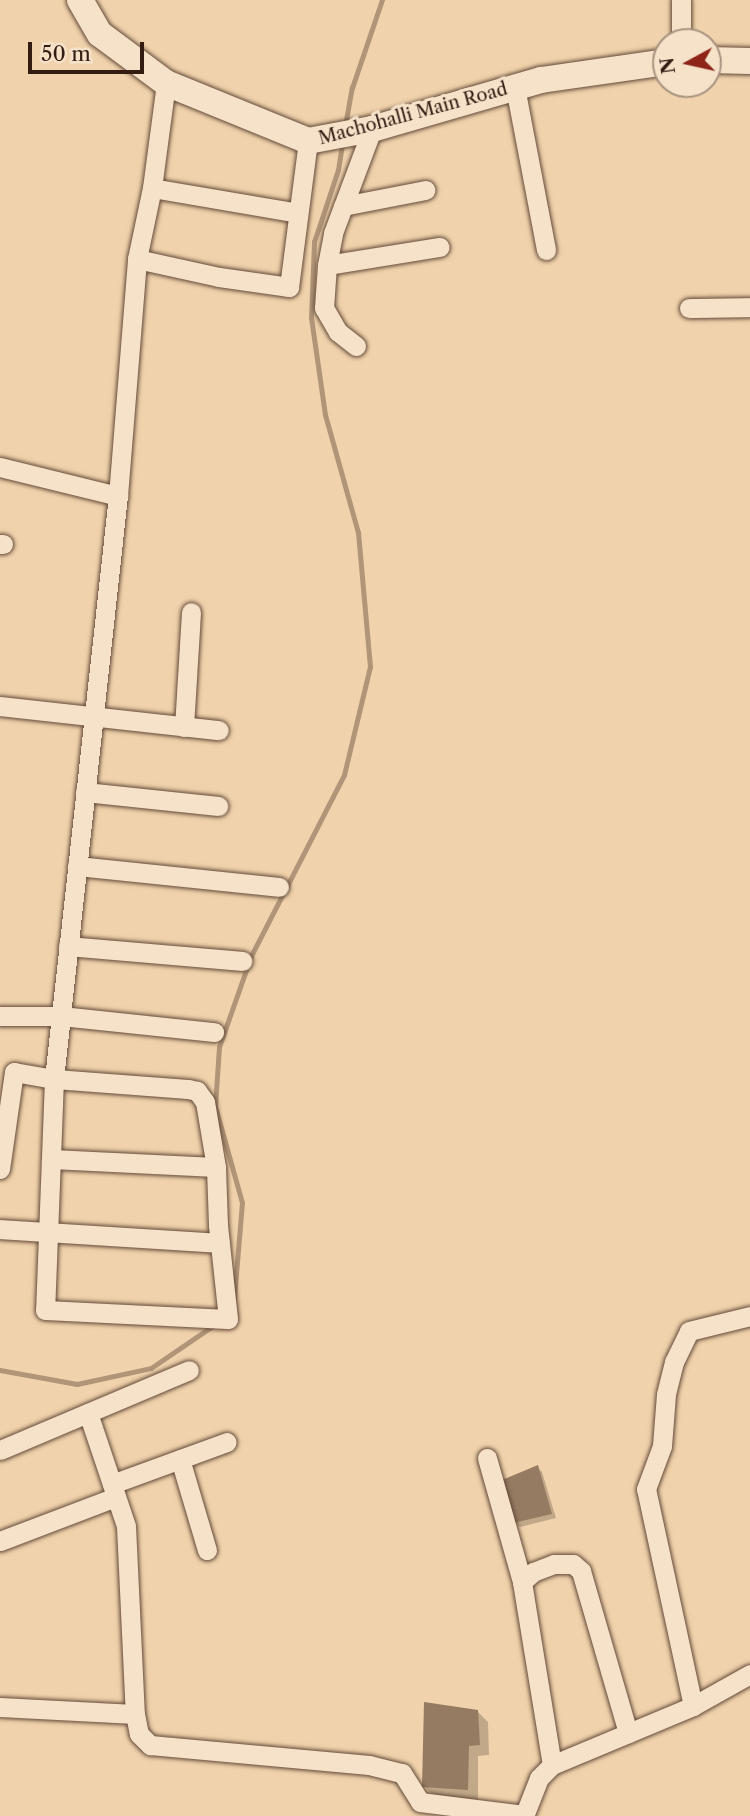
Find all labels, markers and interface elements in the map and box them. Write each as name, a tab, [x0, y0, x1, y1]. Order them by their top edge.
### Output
scale bar	[32, 28, 147, 72]
north arrow	[652, 28, 722, 98]
text: 50 m	[41, 41, 91, 66]
text: N	[655, 56, 680, 75]
street label: Machohalli Main Road	[316, 78, 510, 150]

